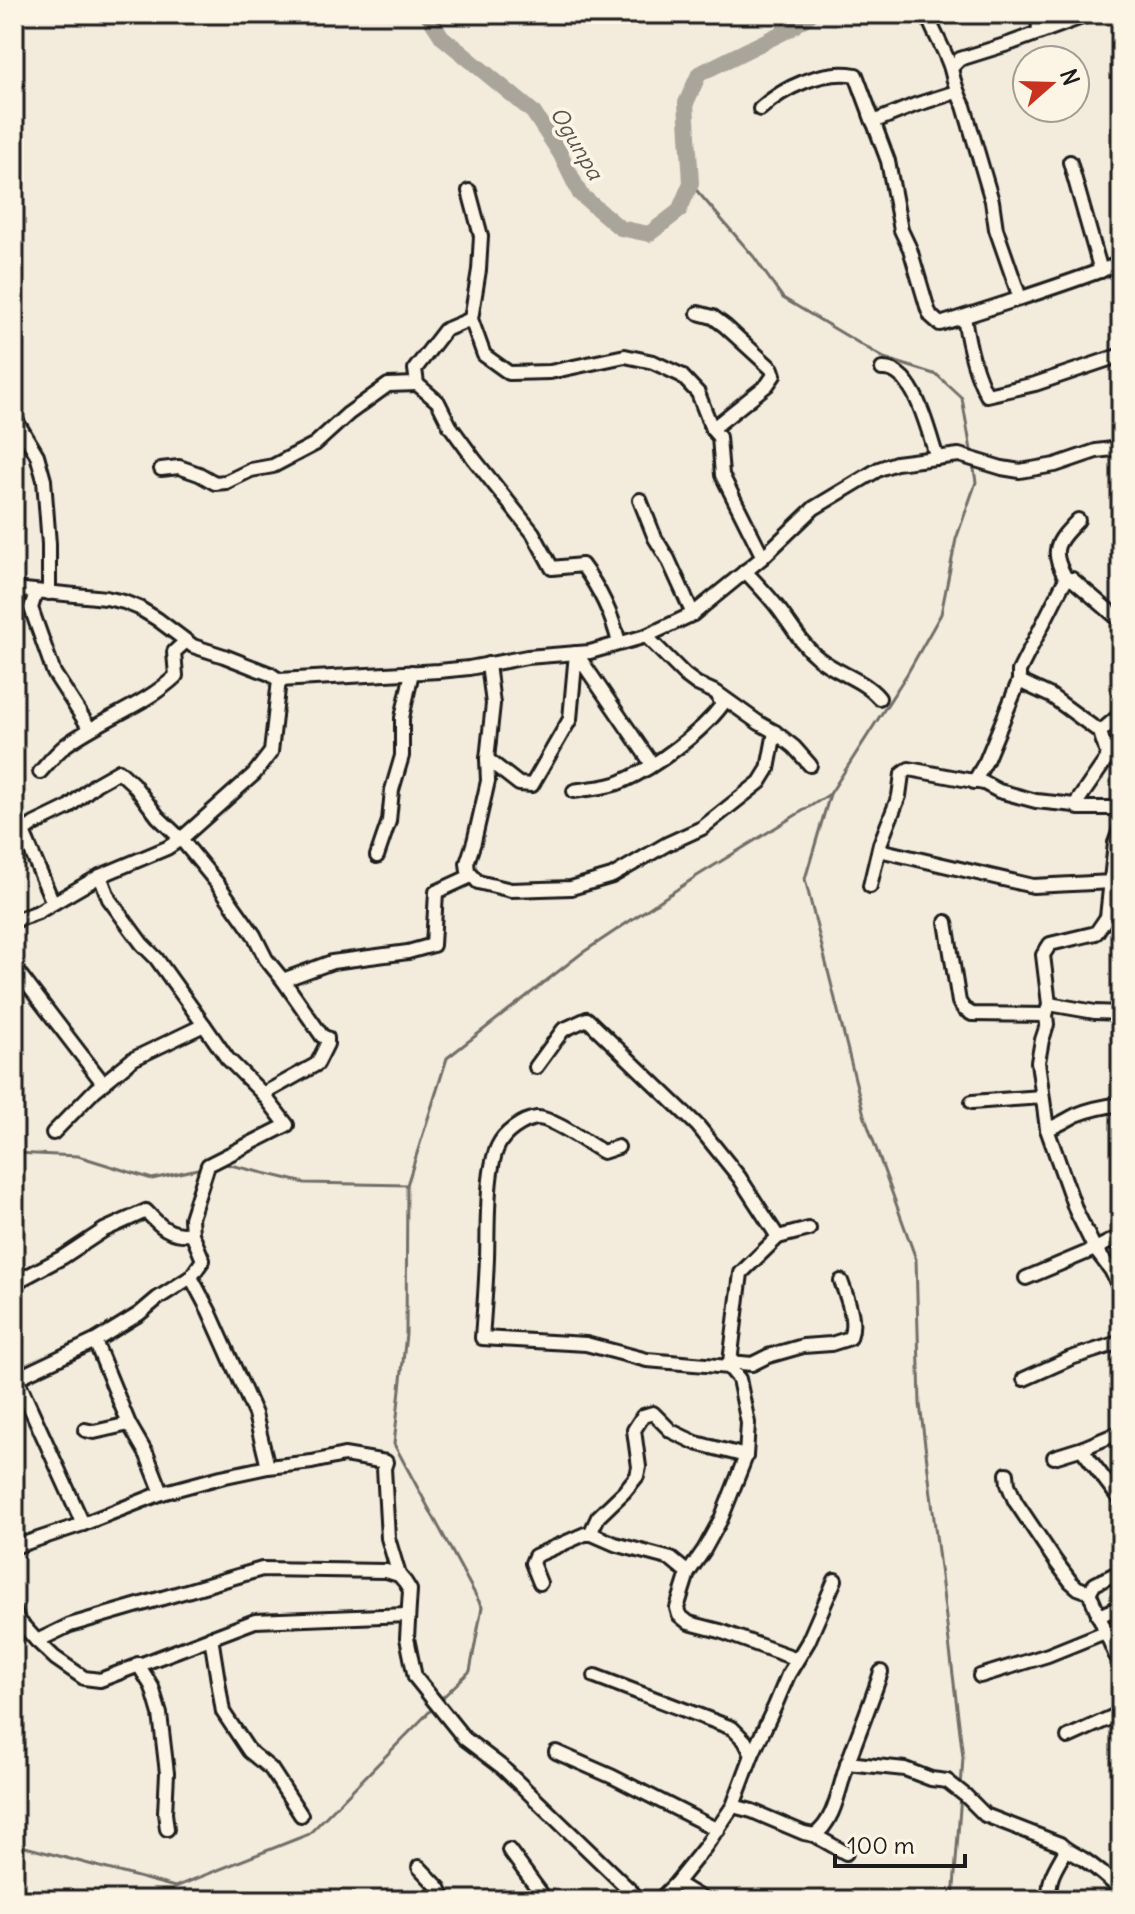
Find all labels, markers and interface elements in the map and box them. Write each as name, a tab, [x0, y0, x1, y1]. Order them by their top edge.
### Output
north arrow	[1011, 44, 1091, 124]
text: N	[1054, 65, 1086, 89]
water label: Ogunpa	[544, 102, 610, 186]
scale bar	[835, 1818, 965, 1868]
text: 100 m	[847, 1830, 915, 1860]

